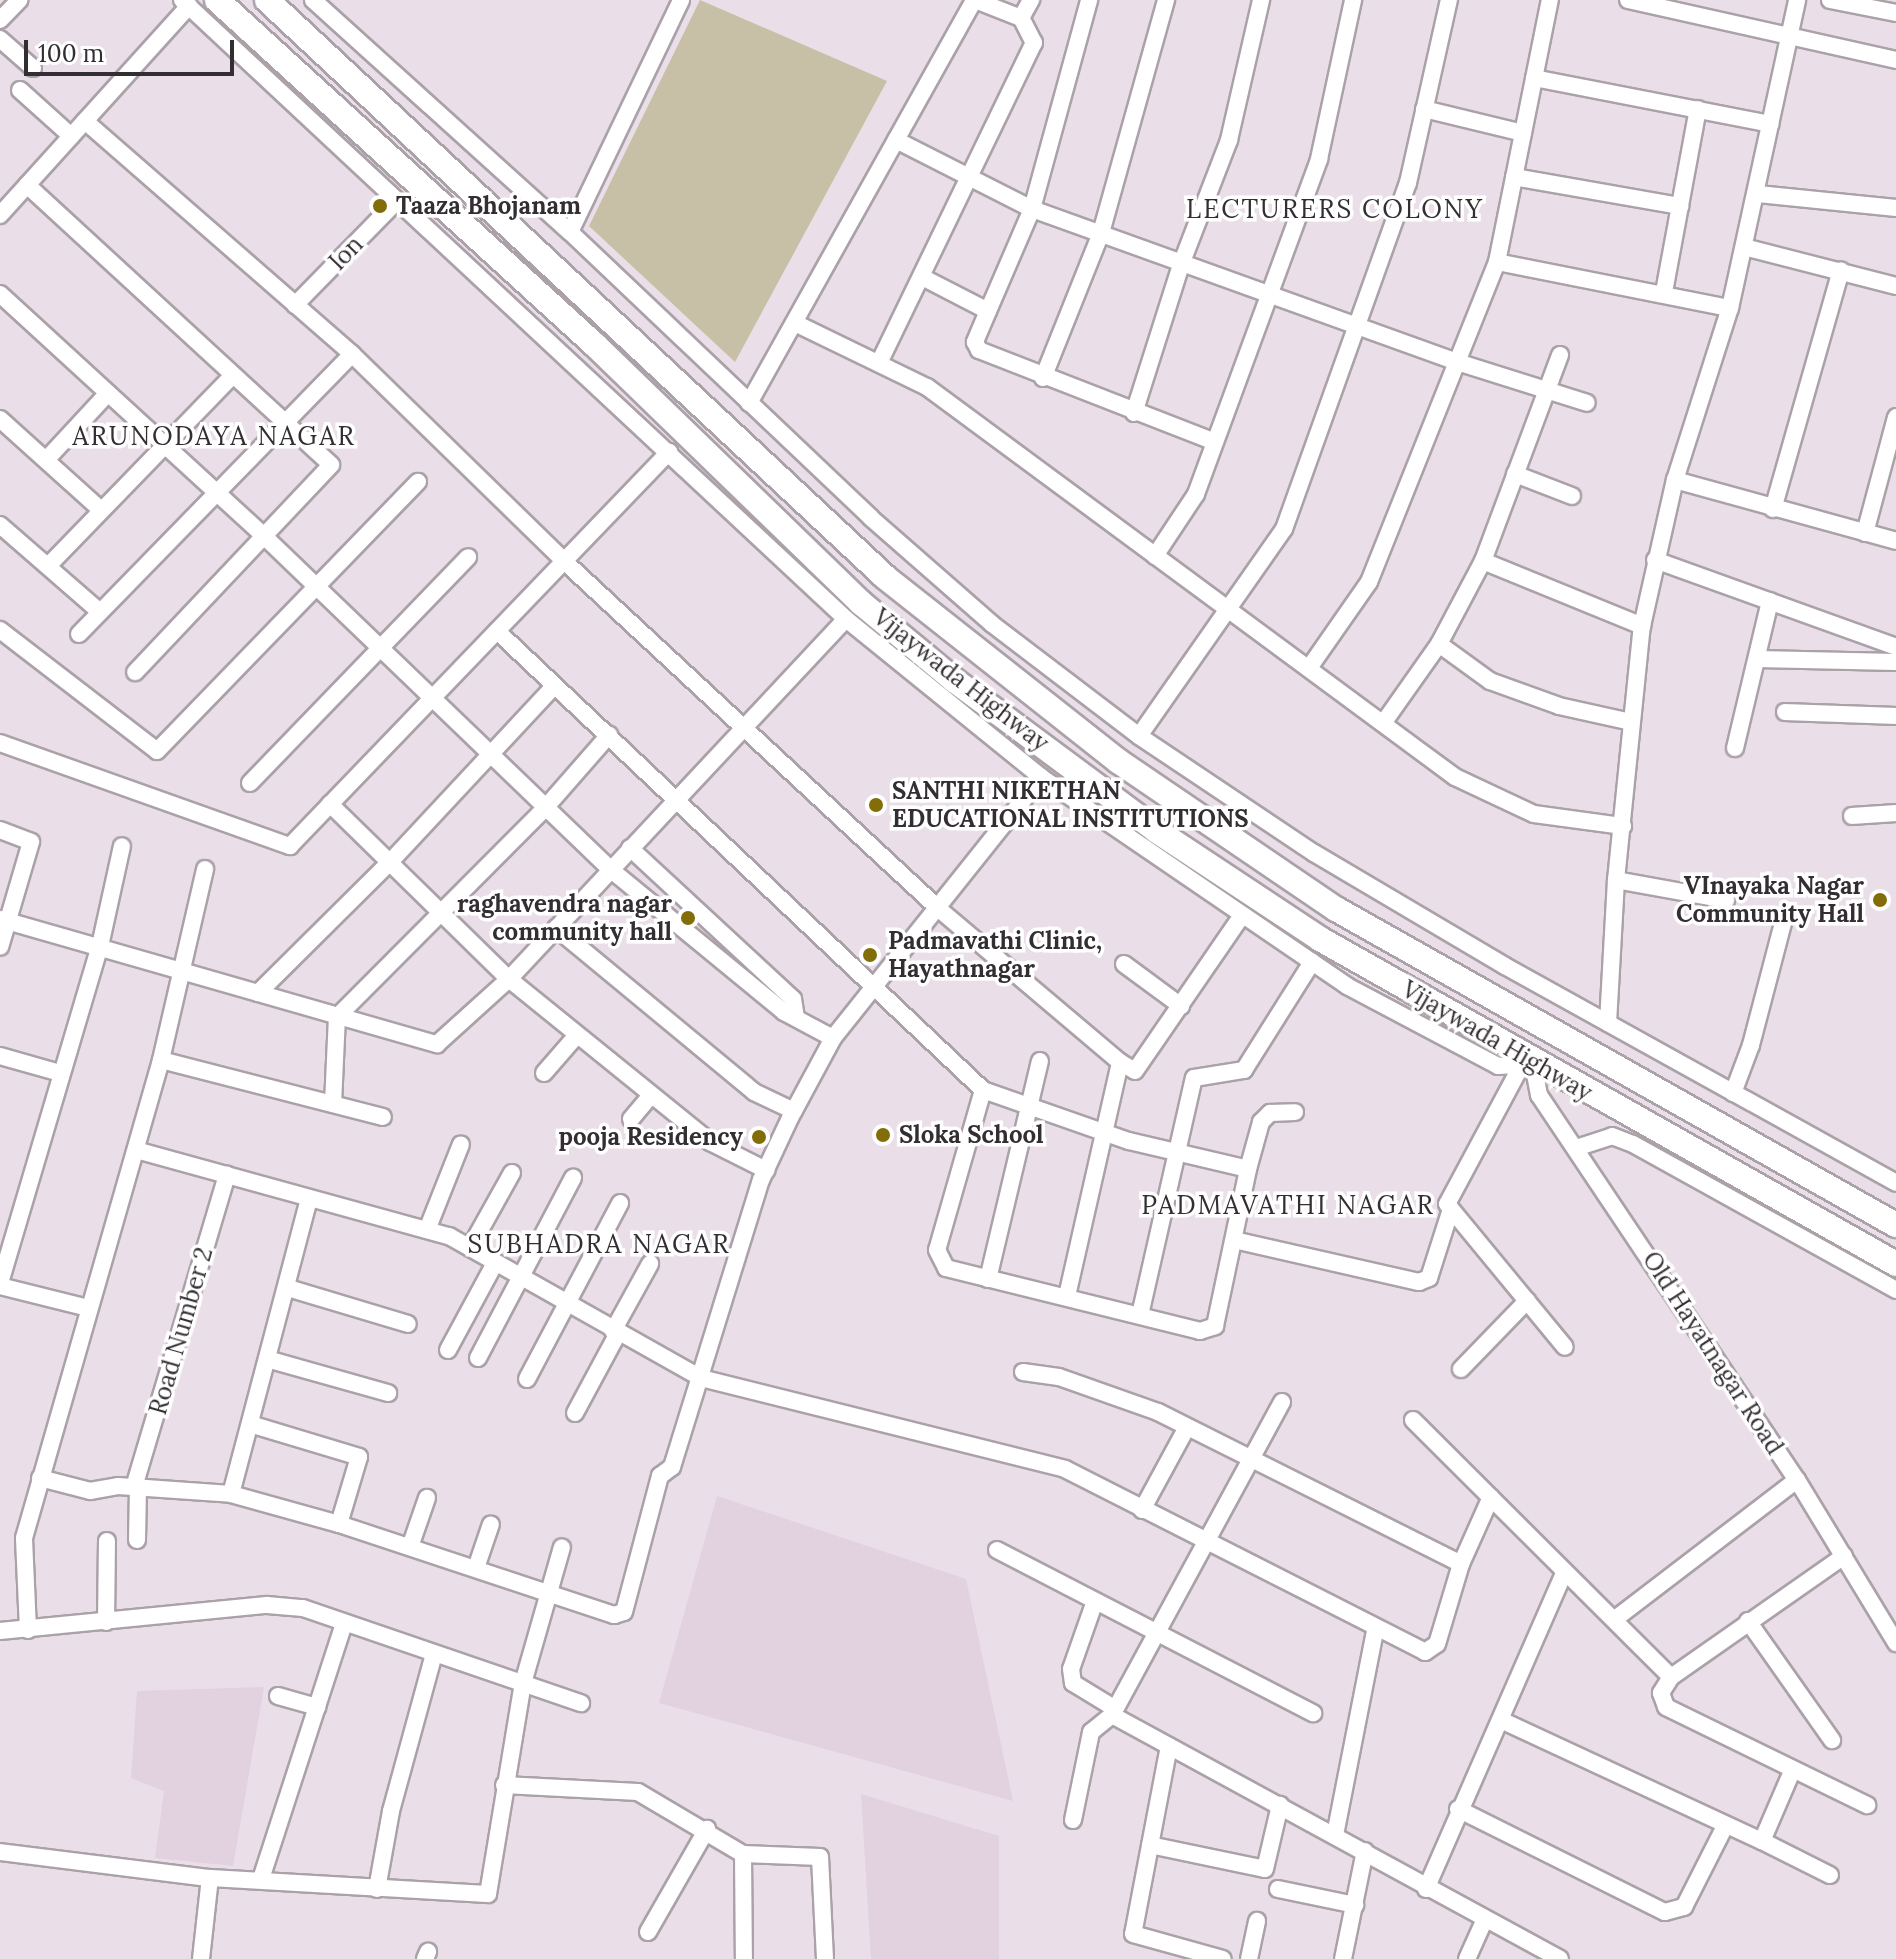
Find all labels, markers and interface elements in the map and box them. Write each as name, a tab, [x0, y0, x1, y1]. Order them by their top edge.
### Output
scale bar	[28, 24, 238, 74]
text: 100 m	[38, 38, 104, 69]
place label: Taaza Bhojanam	[396, 192, 581, 220]
district label: LECTURERS COLONY	[1186, 193, 1484, 225]
marker: Taaza Bhojanam	[371, 197, 389, 215]
street label: Ion	[323, 230, 369, 276]
district label: ARUNODAYA NAGAR	[72, 420, 356, 452]
street label: Vijaywada Highway	[868, 603, 1054, 757]
place label: SANTHI NIKETHAN EDUCATIONAL INSTITUTIONS	[892, 777, 1249, 833]
marker: SANTHI NIKETHAN EDUCATIONAL INSTITUTIONS	[867, 796, 885, 814]
place label: VInayaka Nagar Community Hall	[1676, 872, 1864, 928]
place label: raghavendra nagar community hall	[457, 890, 672, 946]
marker: VInayaka Nagar Community Hall	[1871, 891, 1889, 909]
marker: raghavendra nagar community hall	[679, 909, 697, 927]
place label: Padmavathi Clinic, Hayathnagar	[888, 927, 1102, 983]
marker: Padmavathi Clinic, Hayathnagar	[859, 944, 881, 966]
street label: Vijaywada Highway	[1397, 975, 1597, 1107]
place label: Sloka School	[899, 1121, 1044, 1149]
place label: pooja Residency	[559, 1123, 743, 1151]
marker: Sloka School	[874, 1126, 892, 1144]
marker: pooja Residency	[750, 1128, 768, 1146]
district label: PADMAVATHI NAGAR	[1141, 1189, 1435, 1221]
district label: SUBHADRA NAGAR	[468, 1228, 730, 1260]
street label: Road Number 2	[143, 1244, 219, 1418]
street label: Old Hayatnagar Road	[1637, 1246, 1789, 1460]

